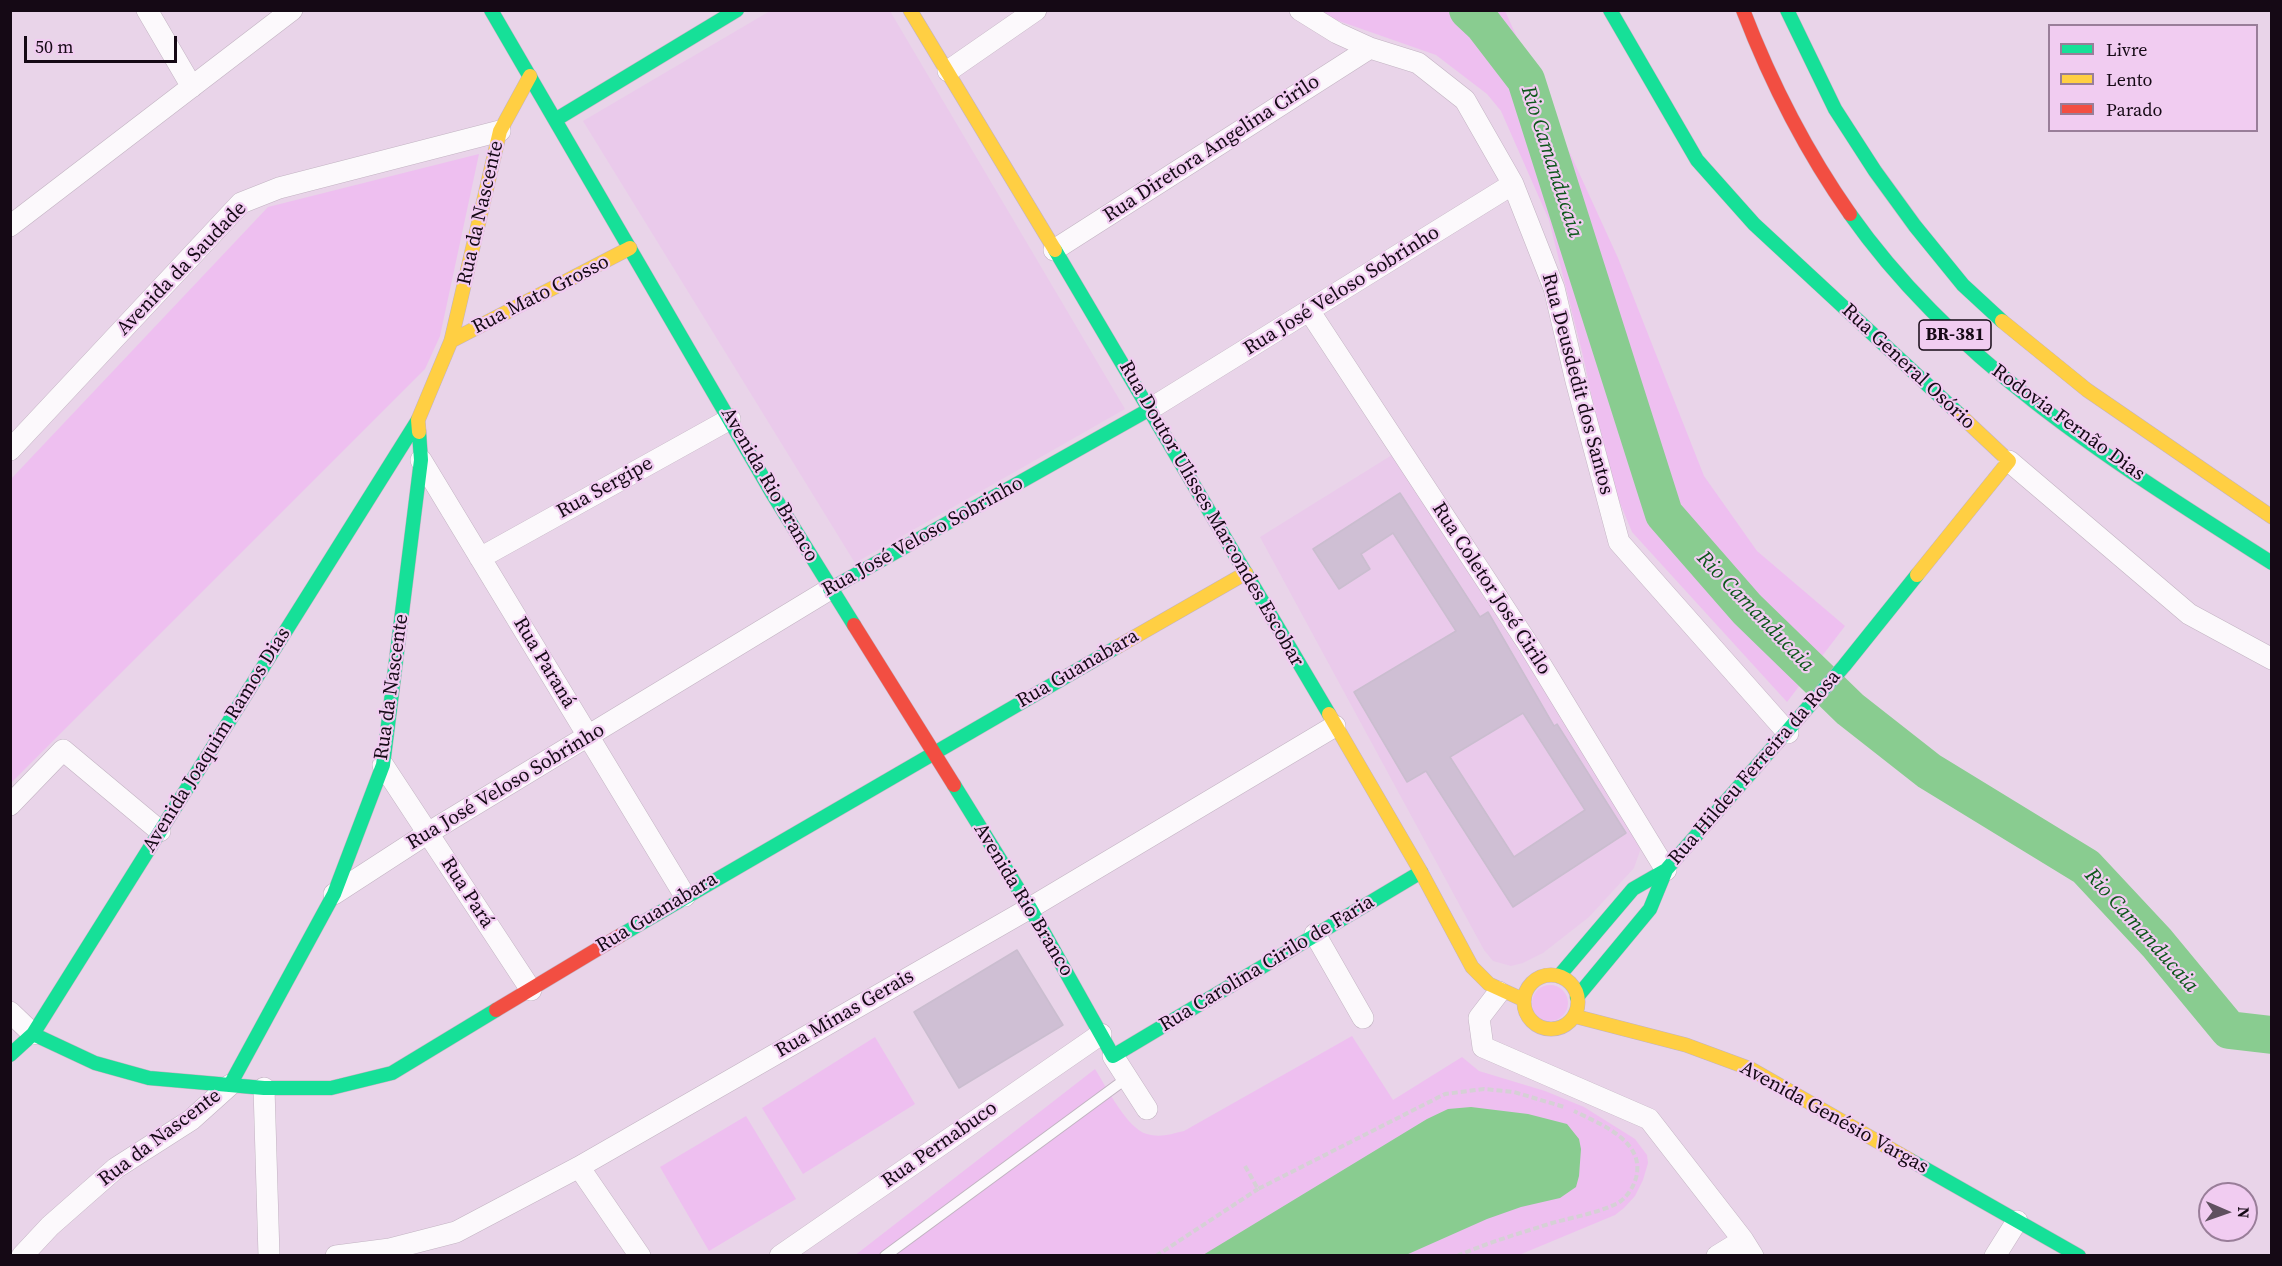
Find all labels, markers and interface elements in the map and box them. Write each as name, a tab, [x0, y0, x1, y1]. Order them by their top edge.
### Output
scale bar	[27, 24, 180, 62]
legend	[2048, 24, 2258, 132]
text: 50 m	[35, 34, 73, 59]
text: Livre	[2106, 37, 2148, 62]
text: Lento	[2106, 67, 2152, 92]
street label: Rua Diretora Angelina Cirilo	[1099, 70, 1325, 228]
water label: Rio Camanducaia	[1515, 83, 1587, 241]
text: Parado	[2106, 97, 2162, 122]
street label: Rua da Nascente	[453, 139, 509, 287]
street label: Avenida da Saudade	[112, 197, 252, 341]
street label: Rua José Veloso Sobrinho	[1240, 221, 1444, 361]
street label: Rua Mato Grosso	[469, 250, 613, 340]
street label: Rua Deusdedit dos Santos	[1536, 271, 1618, 497]
street label: Rua General Osório	[1836, 299, 1980, 435]
road number: BR-381	[1919, 320, 1991, 350]
street label: Rua Doutor Ulisses Marcondes Escobar	[1113, 357, 1309, 671]
street label: Rodovia Fernão Dias	[1987, 359, 2149, 487]
street label: Avenida Rio Branco	[715, 403, 823, 567]
street label: Rua Sergipe	[553, 452, 657, 524]
street label: Rua José Veloso Sobrinho	[818, 472, 1028, 602]
street label: Rua Coletor José Cirilo	[1426, 498, 1556, 680]
water label: Rio Camanducaia	[1691, 546, 1819, 678]
street label: Rua da Nascente	[370, 612, 414, 762]
street label: Rua Paraná	[508, 613, 580, 713]
street label: Avenida Joaquim Ramos Dias	[138, 623, 296, 857]
street label: Rua Guanabara	[1013, 624, 1143, 714]
street label: Rua Hildeu Ferreira da Rosa	[1664, 666, 1846, 870]
street label: Rua José Veloso Sobrinho	[403, 718, 609, 856]
street label: Avenida Rio Branco	[968, 819, 1078, 981]
street label: Rua Pará	[435, 853, 499, 933]
water label: Rio Camanducaia	[2079, 864, 2203, 998]
street label: Rua Guanabara	[592, 867, 722, 959]
street label: Rua Carolina Cirilo de Faria	[1155, 890, 1379, 1038]
street label: Rua Minas Gerais	[772, 965, 918, 1063]
street label: Avenida Genésio Vargas	[1736, 1056, 1932, 1180]
street label: Rua da Nascente	[94, 1084, 226, 1192]
street label: Rua Pernabuco	[878, 1096, 1002, 1194]
north arrow	[2198, 1182, 2258, 1242]
text: N	[2233, 1206, 2255, 1219]

